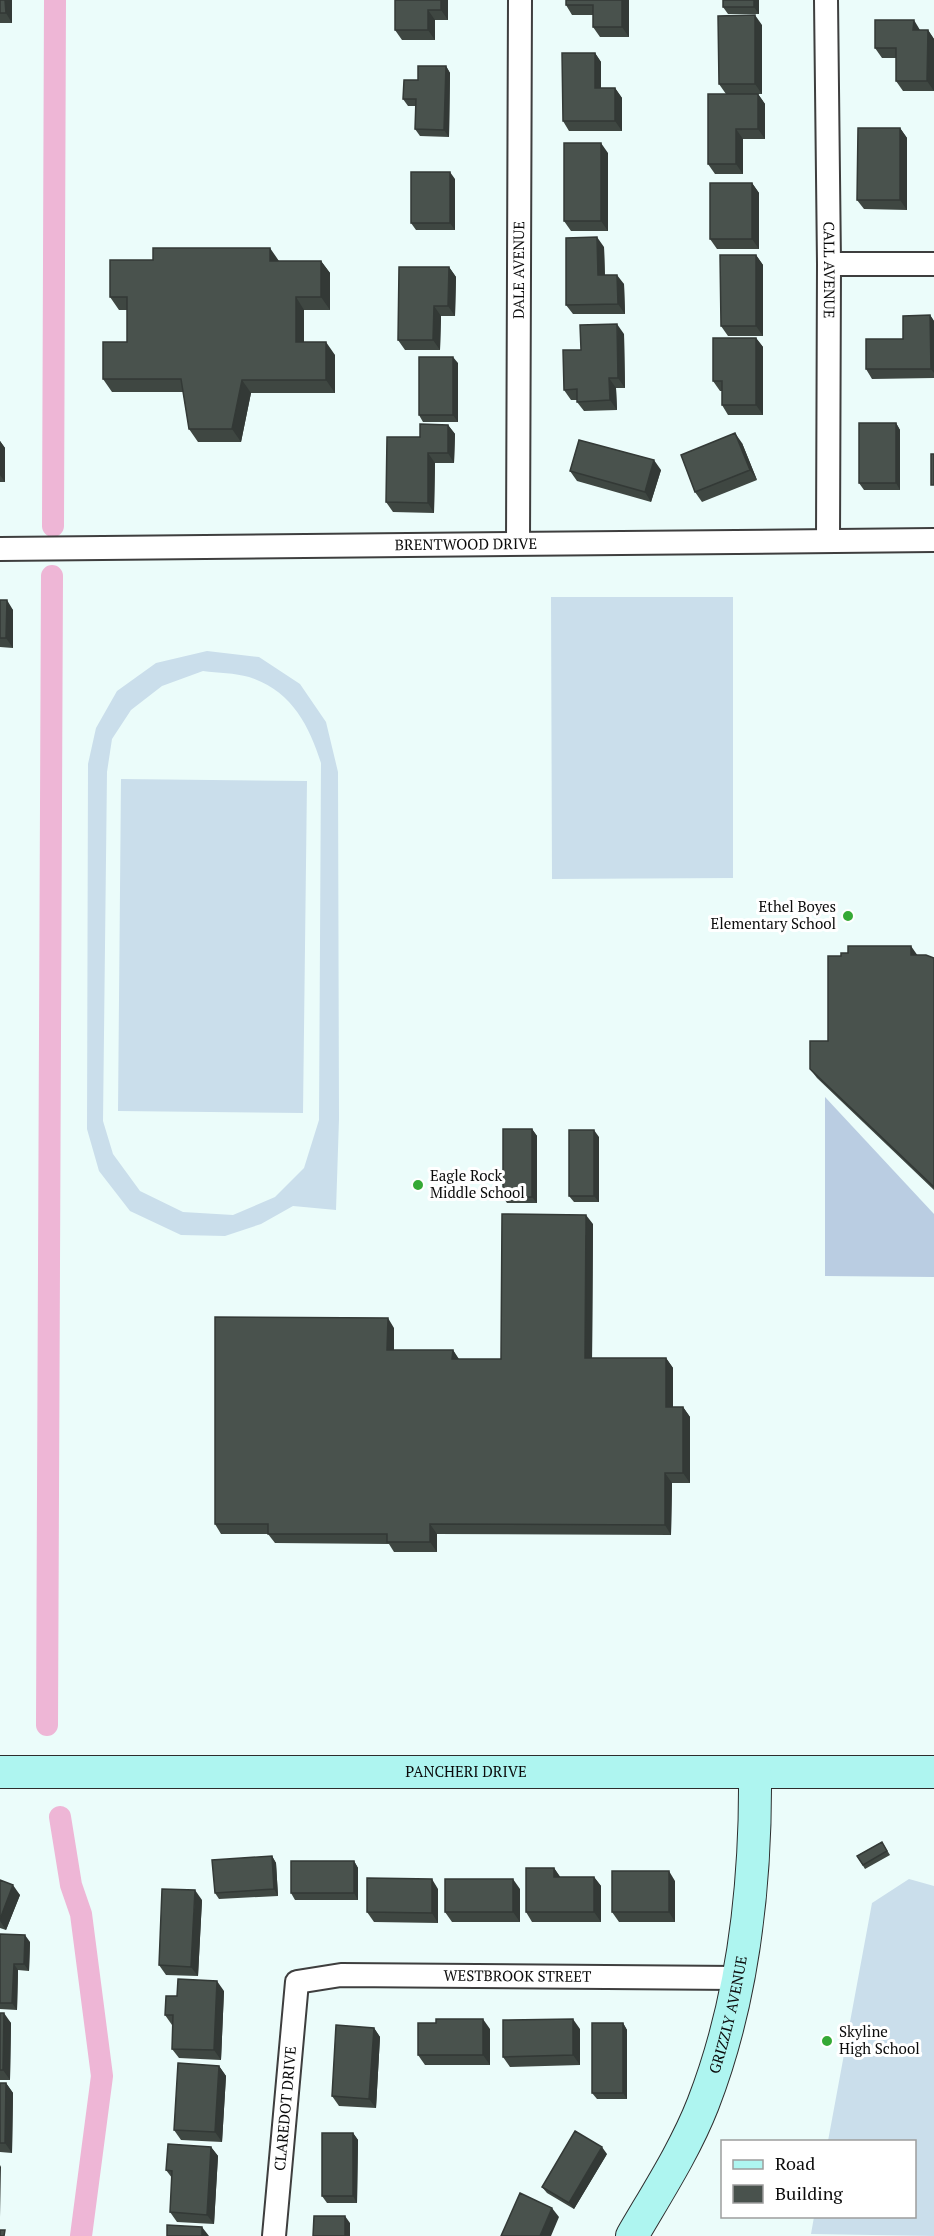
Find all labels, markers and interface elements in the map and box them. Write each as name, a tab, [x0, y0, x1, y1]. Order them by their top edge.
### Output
street label: DALE AVENUE	[508, 221, 528, 319]
street label: CALL AVENUE	[820, 221, 840, 318]
street label: BRENTWOOD DRIVE	[395, 533, 537, 554]
place label: Ethel Boyes Elementary School	[710, 896, 836, 933]
marker: Ethel Boyes Elementary School	[841, 909, 855, 923]
place label: Eagle Rock Middle School	[430, 1165, 525, 1202]
marker: Eagle Rock Middle School	[411, 1178, 425, 1192]
street label: PANCHERI DRIVE	[405, 1761, 527, 1781]
street label: GRIZZLY AVENUE	[704, 1954, 751, 2076]
street label: WESTBROOK STREET	[444, 1965, 591, 1986]
place label: Skyline High School	[839, 2021, 920, 2058]
marker: Skyline High School	[820, 2034, 834, 2048]
street label: CLAREDOT DRIVE	[269, 2045, 300, 2172]
legend	[721, 2140, 916, 2218]
text: Road	[775, 2151, 815, 2175]
text: Building	[775, 2181, 843, 2205]

